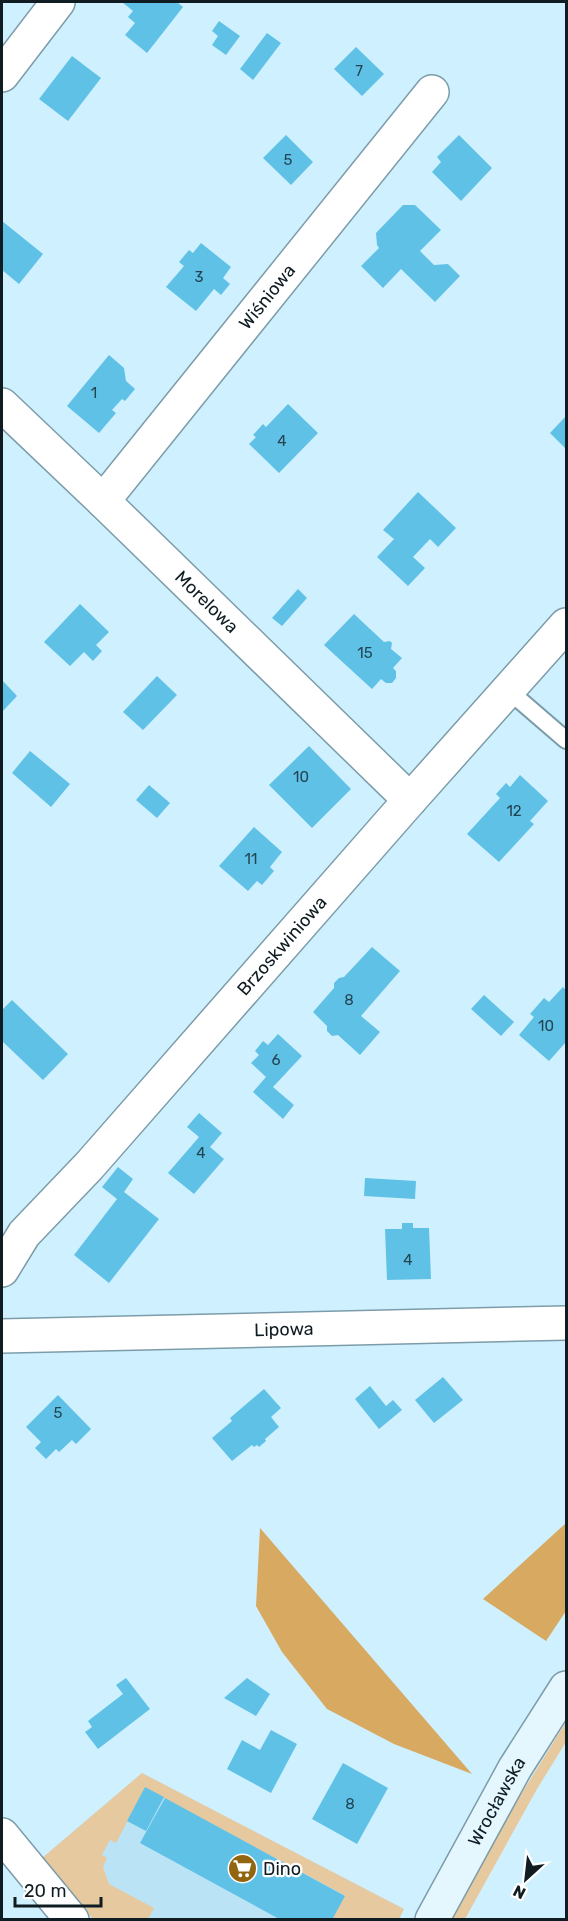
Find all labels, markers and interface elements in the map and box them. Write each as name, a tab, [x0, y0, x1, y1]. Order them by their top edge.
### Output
house number: 7	[355, 62, 363, 80]
house number: 5	[284, 151, 293, 169]
street label: Wiśniowa	[234, 260, 300, 334]
house number: 3	[194, 268, 204, 286]
house number: 1	[91, 384, 97, 402]
house number: 4	[277, 432, 287, 450]
street label: Morelowa	[170, 566, 243, 638]
house number: 15	[357, 644, 373, 662]
house number: 10	[293, 768, 309, 786]
house number: 12	[506, 802, 522, 820]
house number: 11	[245, 850, 257, 868]
street label: Brzoskwiniowa	[233, 892, 332, 1000]
house number: 8	[344, 991, 354, 1009]
house number: 10	[538, 1017, 554, 1035]
house number: 6	[271, 1051, 281, 1069]
house number: 4	[196, 1144, 206, 1162]
house number: 4	[403, 1251, 413, 1269]
street label: Lipowa	[254, 1318, 314, 1341]
house number: 5	[54, 1404, 63, 1422]
street label: Wrocławska	[463, 1753, 530, 1850]
house number: 8	[345, 1795, 355, 1813]
north arrow	[496, 1849, 556, 1909]
supermarket icon: Dino	[226, 1853, 258, 1885]
place label: Dino	[263, 1858, 301, 1880]
scale bar	[15, 1870, 100, 1908]
text: 20 m	[24, 1880, 66, 1902]
text: N	[510, 1881, 529, 1903]

